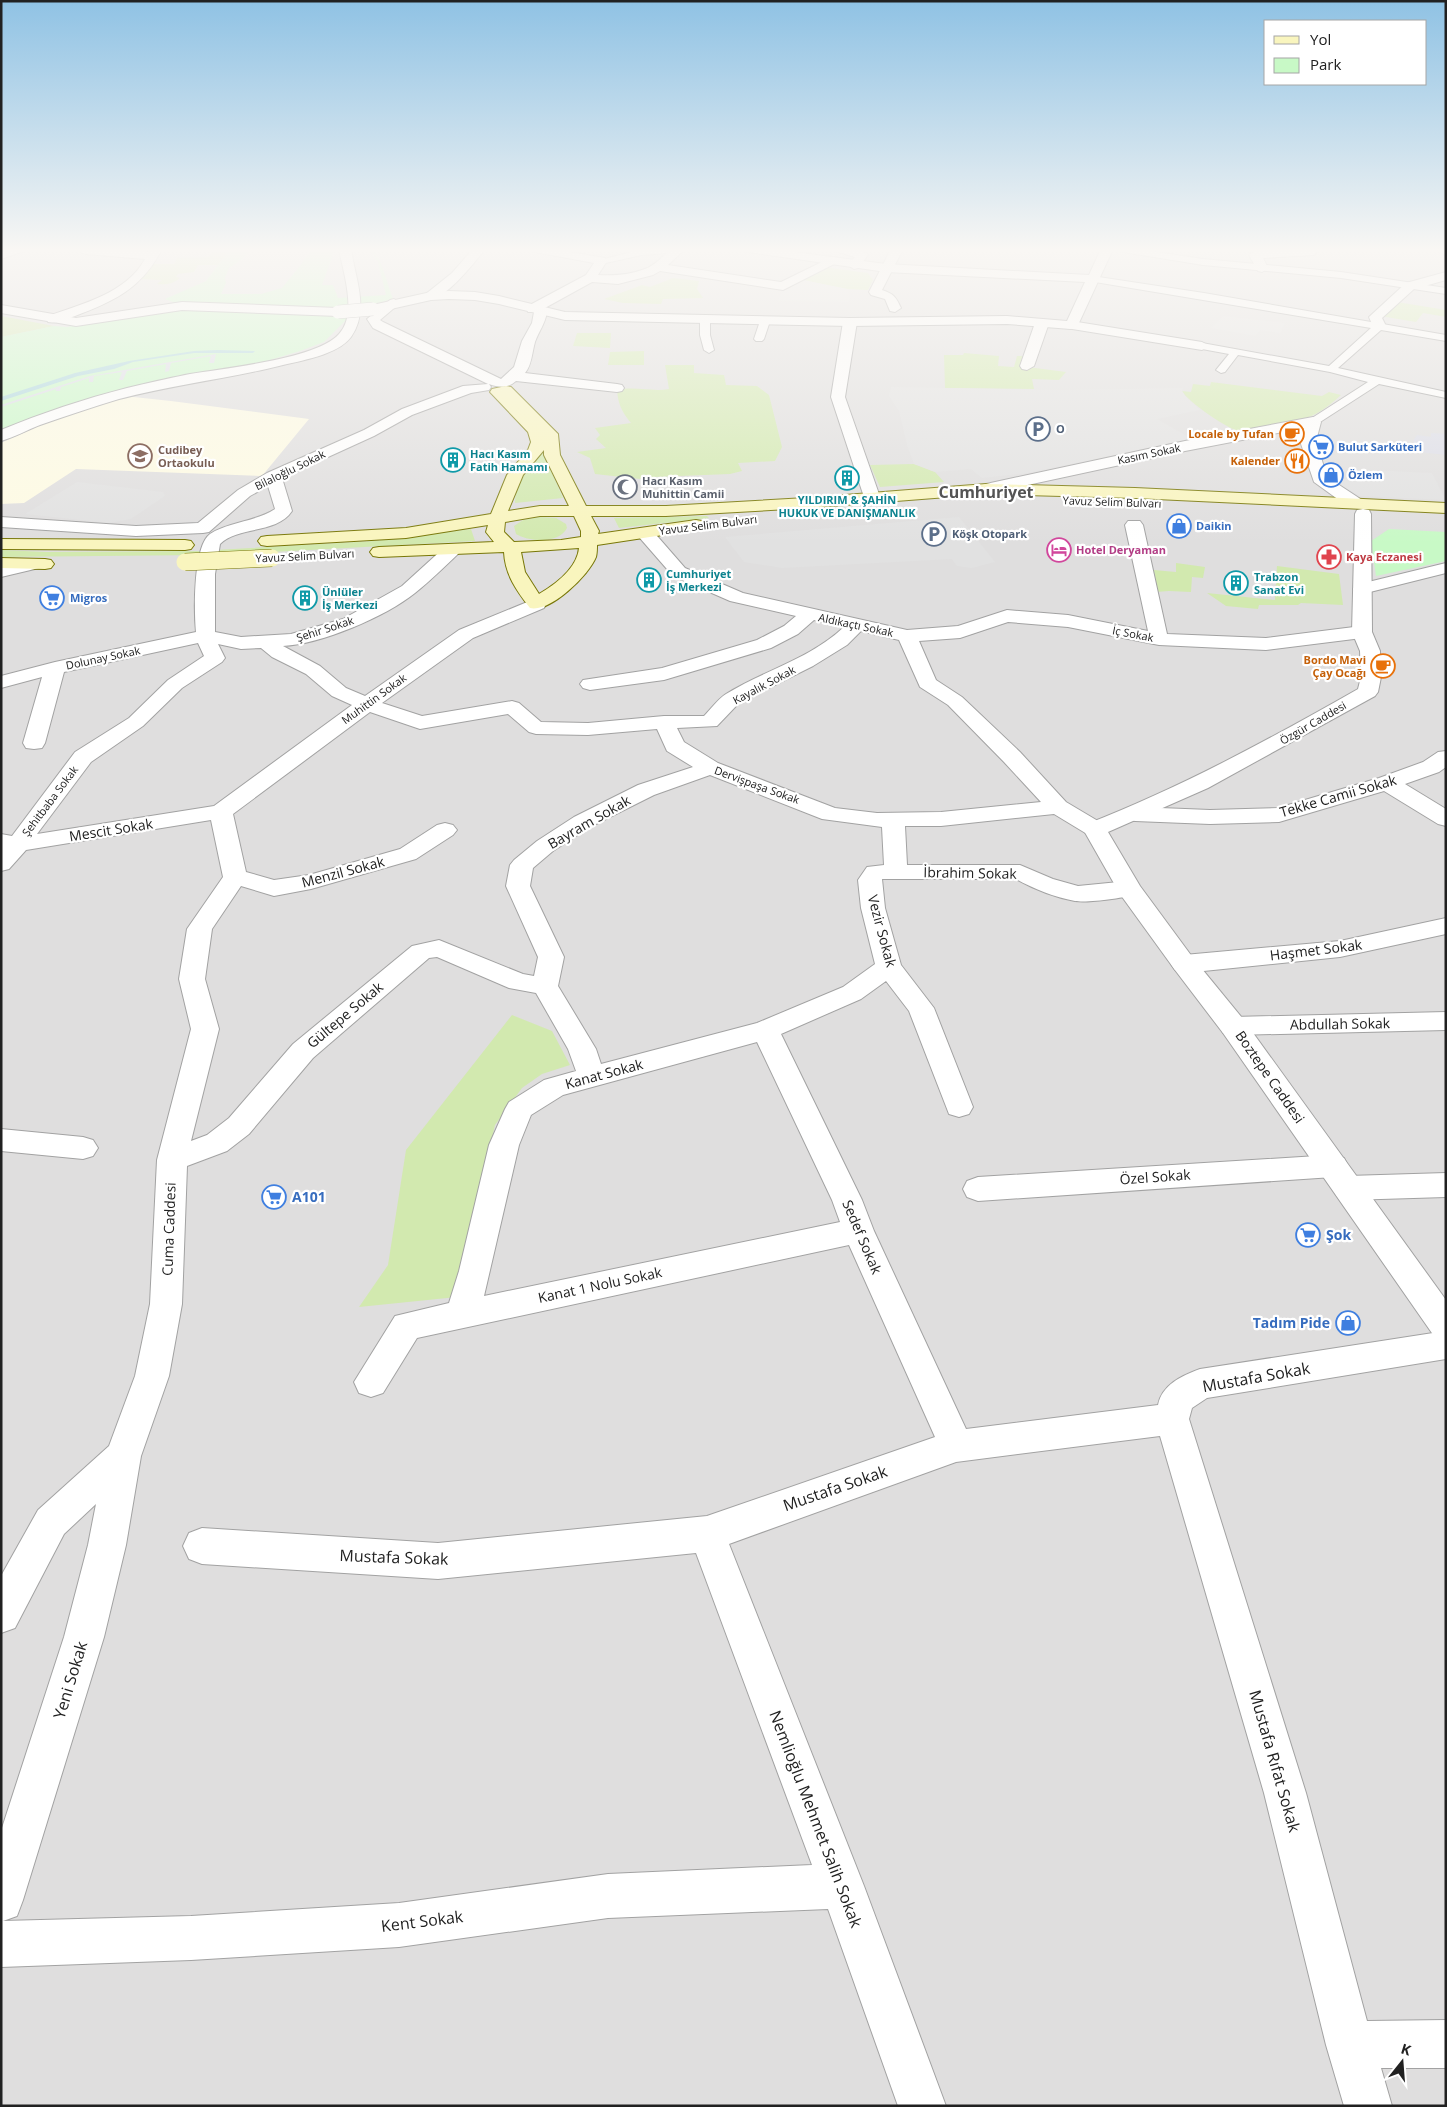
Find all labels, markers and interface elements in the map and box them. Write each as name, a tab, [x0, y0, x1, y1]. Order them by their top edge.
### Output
legend	[1264, 20, 1427, 85]
text: Yol	[1310, 29, 1331, 49]
text: Park	[1310, 54, 1341, 74]
parking icon: O	[1025, 416, 1051, 442]
place label: O	[1056, 421, 1065, 436]
cafe icon: Locale by Tufan	[1279, 421, 1305, 447]
place label: Locale by Tufan	[1188, 426, 1274, 441]
supermarket icon: Bulut Sarküteri	[1308, 434, 1334, 460]
street label: Kasım Sokak	[1116, 439, 1182, 468]
place label: Bulut Sarküteri	[1338, 439, 1422, 454]
place label: Cudibey Ortaokulu	[158, 442, 215, 470]
school or university icon: Cudibey Ortaokulu	[127, 443, 153, 469]
street label: Bilaloğlu Sokak	[252, 446, 328, 493]
place label: Hacı Kasım Fatih Hamamı	[470, 446, 548, 474]
building icon: Hacı Kasım Fatih Hamamı	[440, 447, 466, 473]
restaurant icon: Kalender	[1284, 448, 1310, 474]
place label: Kalender	[1231, 453, 1280, 468]
shop icon: Özlem	[1318, 462, 1344, 488]
building icon: YILDIRIM & ŞAHİN HUKUK VE DANIŞMANLIK	[834, 465, 860, 491]
place label: Özlem	[1348, 467, 1383, 482]
place label: Hacı Kasım Muhittin Camii	[642, 473, 724, 501]
mosque icon: Hacı Kasım Muhittin Camii	[612, 474, 638, 500]
district label: Cumhuriyet	[938, 481, 1034, 503]
place label: YILDIRIM & ŞAHİN HUKUK VE DANIŞMANLIK	[778, 492, 916, 520]
street label: Yavuz Selim Bulvarı	[1062, 492, 1162, 511]
street label: Yavuz Selim Bulvarı	[658, 511, 758, 538]
shop icon: Daikin	[1166, 513, 1192, 539]
place label: Daikin	[1196, 518, 1232, 533]
parking icon: Köşk Otopark	[921, 521, 947, 547]
place label: Köşk Otopark	[952, 526, 1027, 541]
hotel icon: Hotel Deryaman	[1046, 537, 1072, 563]
place label: Hotel Deryaman	[1076, 542, 1166, 557]
pharmacy icon: Kaya Eczanesi	[1316, 544, 1342, 570]
street label: Yavuz Selim Bulvarı	[255, 545, 355, 566]
place label: Kaya Eczanesi	[1346, 549, 1422, 564]
place label: Cumhuriyet İş Merkezi	[666, 566, 732, 594]
building icon: Cumhuriyet İş Merkezi	[636, 567, 662, 593]
place label: Trabzon Sanat Evi	[1254, 569, 1304, 597]
building icon: Trabzon Sanat Evi	[1223, 570, 1249, 596]
place label: Ünlüler İş Merkezi	[322, 584, 378, 612]
supermarket icon: Migros	[39, 585, 65, 611]
building icon: Ünlüler İş Merkezi	[292, 585, 318, 611]
place label: Migros	[70, 590, 108, 605]
street label: Aldıkaçtı Sokak	[817, 609, 895, 640]
street label: Şehir Sokak	[294, 612, 356, 645]
street label: İç Sokak	[1111, 622, 1155, 645]
street label: Dolunay Sokak	[64, 642, 142, 673]
place label: Bordo Mavi Çay Ocağı	[1304, 652, 1366, 680]
cafe icon: Bordo Mavi Çay Ocağı	[1370, 653, 1396, 679]
street label: Kayalık Sokak	[730, 662, 798, 707]
street label: Muhittin Sokak	[338, 670, 409, 727]
street label: Özgür Caddesi	[1277, 697, 1349, 748]
street label: Şehitbaba Sokak	[18, 762, 81, 839]
street label: Dervişpaşa Sokak	[713, 762, 802, 807]
street label: Tekke Camii Sokak	[1277, 770, 1399, 821]
street label: Bayram Sokak	[544, 790, 634, 853]
street label: Mescit Sokak	[68, 813, 155, 846]
street label: Menzil Sokak	[299, 851, 387, 892]
street label: İbrahim Sokak	[923, 862, 1017, 883]
street label: Vezir Sokak	[864, 893, 901, 970]
street label: Haşmet Sokak	[1269, 934, 1364, 965]
street label: Gültepe Sokak	[303, 977, 387, 1052]
street label: Abdullah Sokak	[1290, 1013, 1391, 1034]
street label: Boztepe Caddesi	[1231, 1027, 1309, 1127]
street label: Kanat Sokak	[563, 1054, 646, 1093]
street label: Özel Sokak	[1119, 1165, 1192, 1188]
street label: Cuma Caddesi	[157, 1182, 180, 1276]
supermarket icon: A101	[261, 1184, 287, 1210]
place label: A101	[292, 1187, 326, 1206]
street label: Sedef Sokak	[838, 1197, 887, 1277]
supermarket icon: Şok	[1295, 1222, 1321, 1248]
place label: Şok	[1326, 1225, 1351, 1244]
street label: Kanat 1 Nolu Sokak	[536, 1262, 664, 1307]
shop icon: Tadım Pide	[1335, 1310, 1361, 1336]
place label: Tadım Pide	[1253, 1313, 1330, 1332]
street label: Mustafa Sokak	[1200, 1357, 1312, 1397]
street label: Mustafa Sokak	[780, 1460, 891, 1516]
street label: Mustafa Sokak	[339, 1544, 449, 1570]
street label: Yeni Sokak	[48, 1638, 92, 1721]
street label: Mustafa Rıfat Sokak	[1244, 1687, 1306, 1835]
street label: Nemlioğlu Mehmet Salih Sokak	[764, 1707, 868, 1931]
street label: Kent Sokak	[380, 1905, 465, 1937]
north arrow	[1377, 2037, 1427, 2087]
text: K	[1399, 2039, 1414, 2060]

